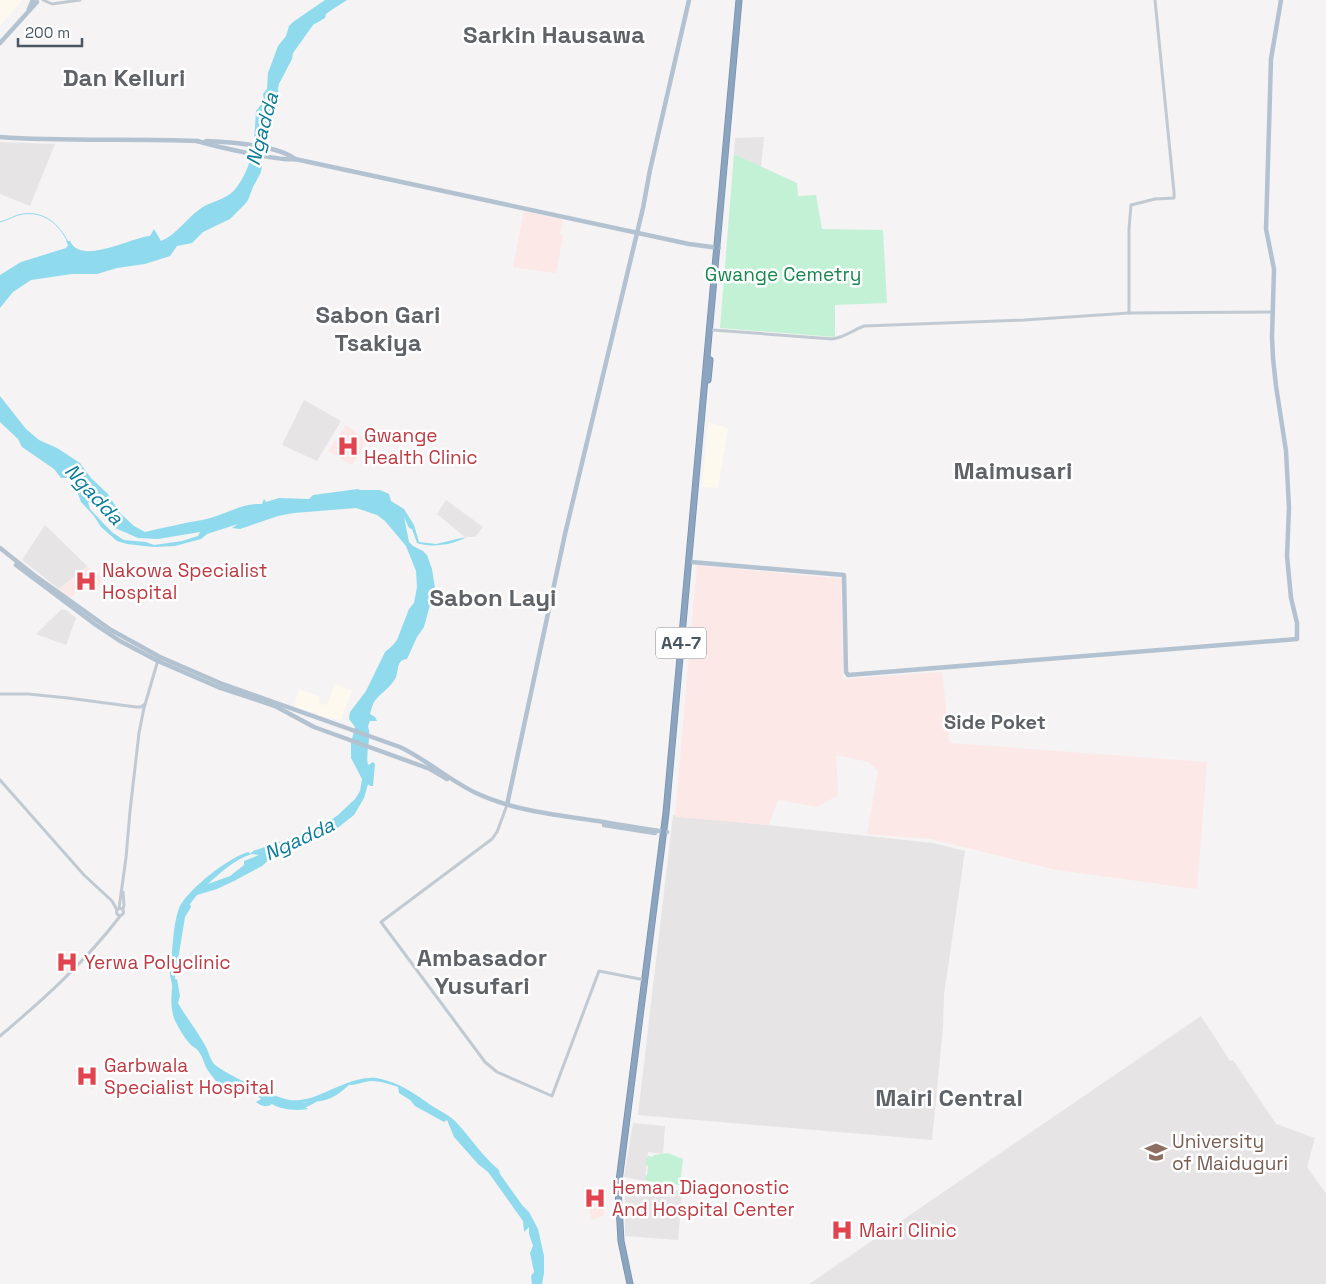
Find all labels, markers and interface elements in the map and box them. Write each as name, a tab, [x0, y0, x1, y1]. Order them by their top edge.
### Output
scale bar	[18, 15, 81, 47]
district label: Sarkin Hausawa	[463, 19, 645, 50]
text: 200 m	[25, 23, 70, 42]
district label: Dan Kelluri	[63, 62, 185, 93]
water label: Ngadda	[240, 89, 284, 168]
park label: Gwange Cemetry	[705, 262, 861, 287]
district label: Sabon Gari Tsakiya	[316, 299, 440, 358]
place label: Gwange Health Clinic	[364, 423, 478, 470]
hospital icon: Gwange Health Clinic	[335, 433, 361, 459]
district label: Maimusari	[954, 455, 1072, 486]
water label: Ngadda	[59, 458, 129, 531]
place label: Nakowa Specialist Hospital	[102, 558, 268, 605]
hospital icon: Nakowa Specialist Hospital	[73, 568, 99, 594]
district label: Sabon Layi	[429, 582, 557, 613]
road number: A4-7	[656, 628, 706, 658]
district label: Side Poket	[944, 709, 1046, 735]
water label: Ngadda	[260, 811, 339, 867]
district label: Ambasador Yusufari	[417, 942, 547, 1001]
hospital icon: Yerwa Polyclinic	[54, 949, 80, 975]
place label: Yerwa Polyclinic	[84, 950, 231, 975]
place label: Garbwala Specialist Hospital	[104, 1053, 274, 1100]
hospital icon: Garbwala Specialist Hospital	[74, 1063, 100, 1089]
district label: Mairi Central	[875, 1082, 1023, 1113]
place label: University of Maiduguri	[1172, 1129, 1288, 1176]
school or university icon: University of Maiduguri	[1143, 1139, 1169, 1165]
place label: Heman Diagonostic And Hospital Center	[612, 1175, 795, 1222]
hospital icon: Heman Diagonostic And Hospital Center	[582, 1185, 608, 1211]
hospital icon: Mairi Clinic	[829, 1217, 855, 1243]
place label: Mairi Clinic	[859, 1218, 957, 1243]

